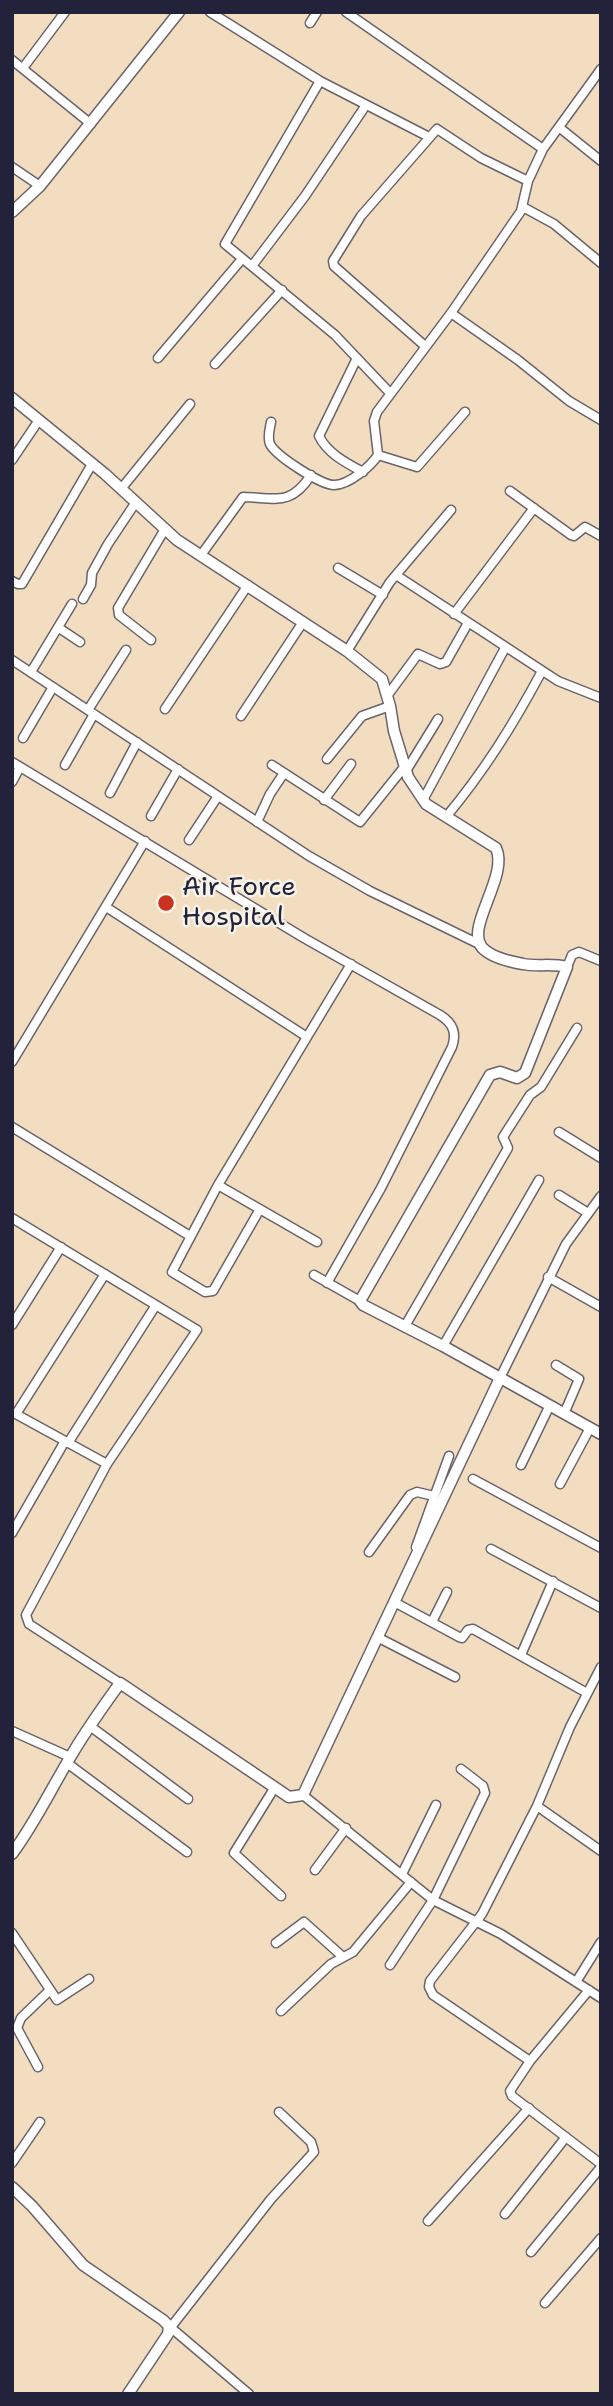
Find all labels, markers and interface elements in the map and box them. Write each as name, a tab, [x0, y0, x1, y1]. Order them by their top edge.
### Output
place label: Air Force Hospital	[182, 872, 296, 934]
marker: Air Force Hospital	[156, 893, 176, 913]

